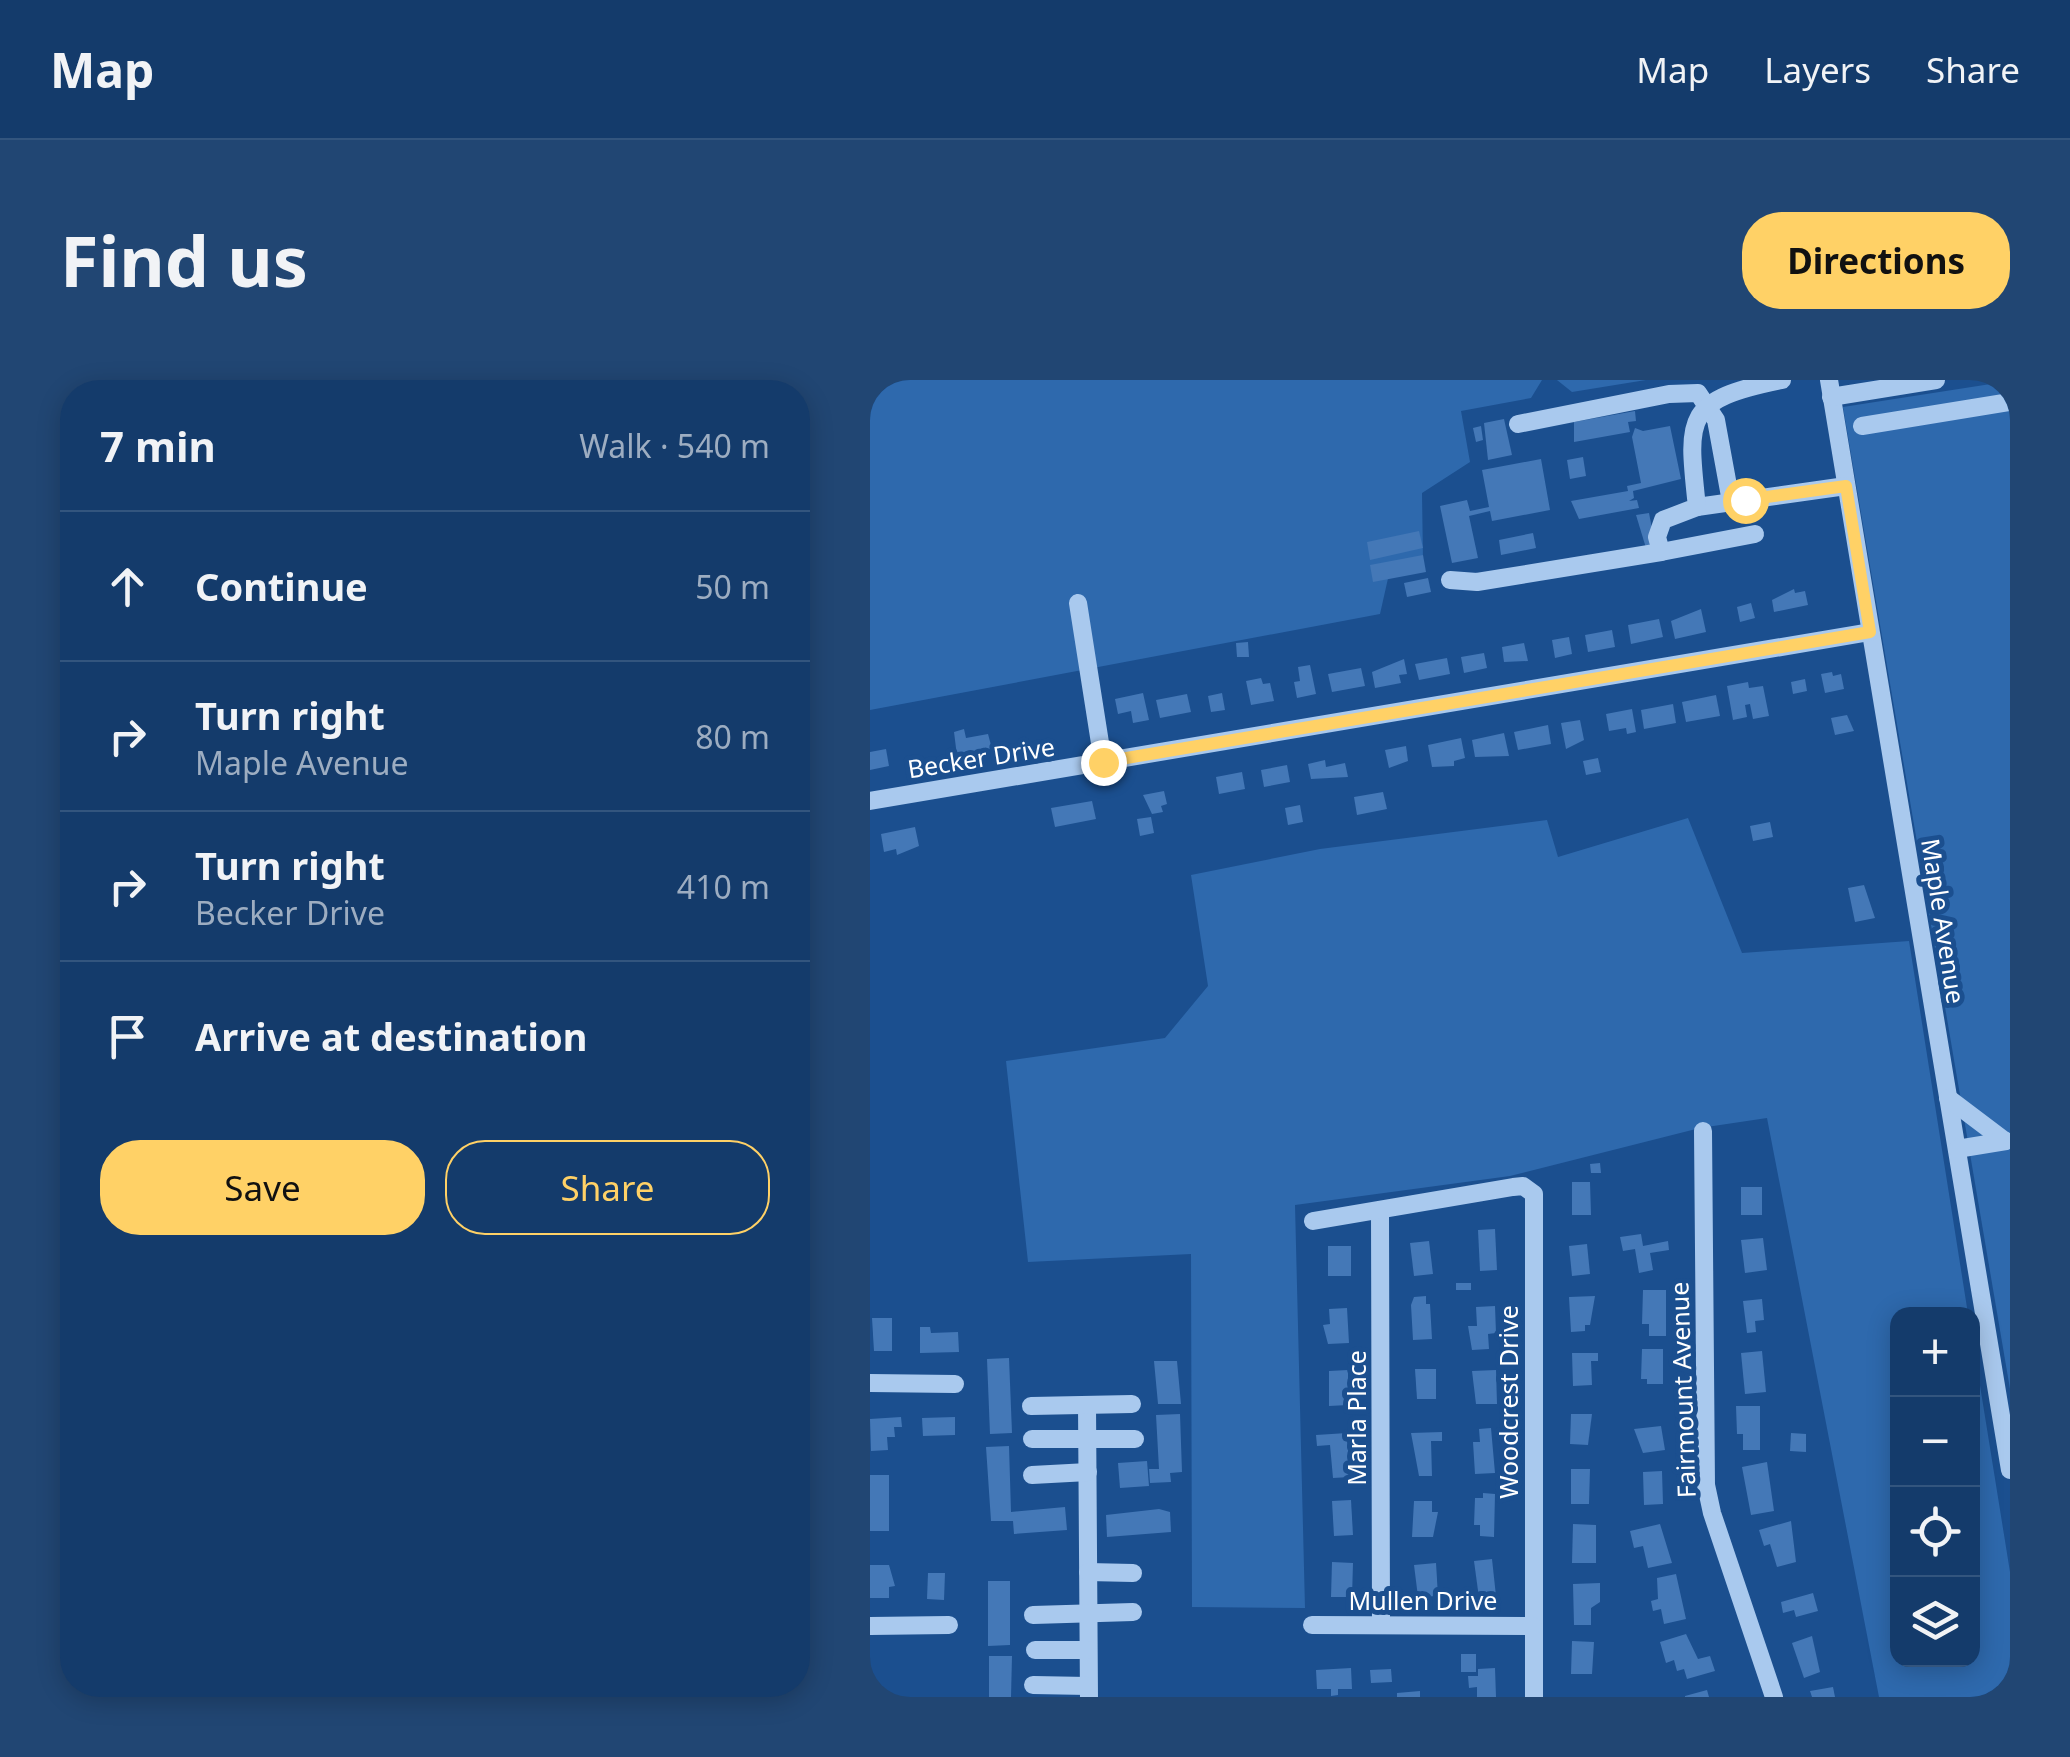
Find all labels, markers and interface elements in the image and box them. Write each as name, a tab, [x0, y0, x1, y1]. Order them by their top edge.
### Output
text: Map	[50, 37, 154, 102]
text: Map	[1636, 46, 1709, 93]
text: Layers	[1764, 46, 1871, 93]
text: Share	[1926, 46, 2020, 93]
text: Find us	[60, 212, 308, 308]
button: Directions	[1742, 212, 2010, 309]
text: 7 min	[100, 417, 216, 474]
text: Walk · 540 m	[579, 424, 770, 467]
route start	[1723, 478, 1769, 524]
icon: ahead	[100, 559, 155, 614]
text: Continue	[195, 560, 368, 612]
text: 50 m	[695, 565, 770, 608]
text: Turn right	[195, 689, 385, 741]
icon: right	[100, 709, 155, 764]
text: 80 m	[695, 715, 770, 758]
street label: Becker Drive	[905, 729, 1057, 785]
route end	[1081, 740, 1127, 786]
text: Maple Avenue	[195, 741, 409, 784]
street label: Maple Avenue	[1914, 836, 1974, 1006]
text: Turn right	[195, 839, 385, 891]
icon: right	[100, 859, 155, 914]
text: 410 m	[677, 865, 770, 908]
text: Becker Drive	[195, 891, 385, 934]
icon: arrive	[100, 1009, 155, 1064]
text: Arrive at destination	[195, 1010, 587, 1062]
button: Save	[100, 1140, 425, 1235]
button: Share	[445, 1140, 770, 1235]
street label: Fairmount Avenue	[1661, 1281, 1703, 1499]
street label: Woodcrest Drive	[1491, 1305, 1525, 1499]
map controls	[1890, 1307, 1980, 1667]
button: +	[1890, 1307, 1980, 1397]
street label: Marla Place	[1339, 1350, 1373, 1486]
button: −	[1890, 1397, 1980, 1487]
button: locate	[1890, 1487, 1980, 1577]
button: layers	[1890, 1577, 1980, 1667]
street label: Mullen Drive	[1349, 1583, 1497, 1617]

